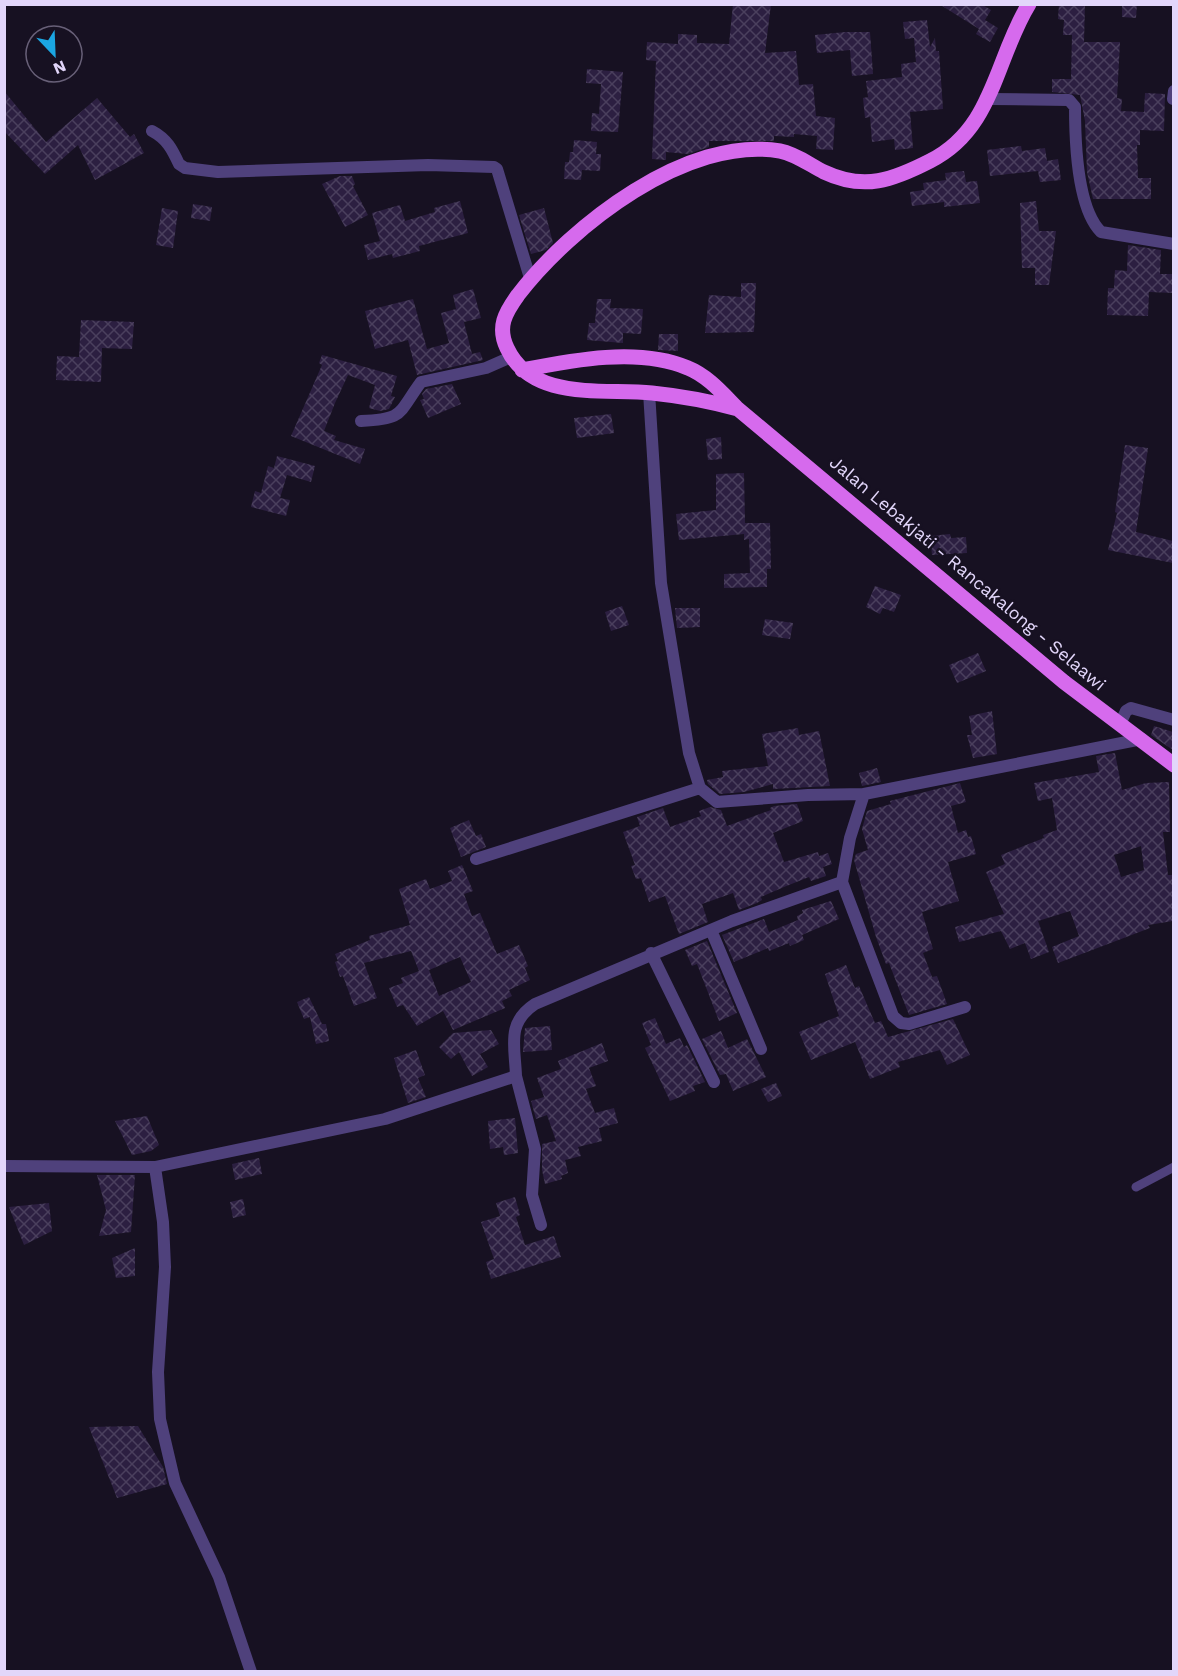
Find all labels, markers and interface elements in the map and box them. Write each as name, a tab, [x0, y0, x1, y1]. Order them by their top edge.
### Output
north arrow	[24, 24, 84, 84]
text: N	[50, 56, 69, 78]
street label: Jalan Lebakjati - Rancakalong - Selaawi	[826, 451, 1110, 695]

